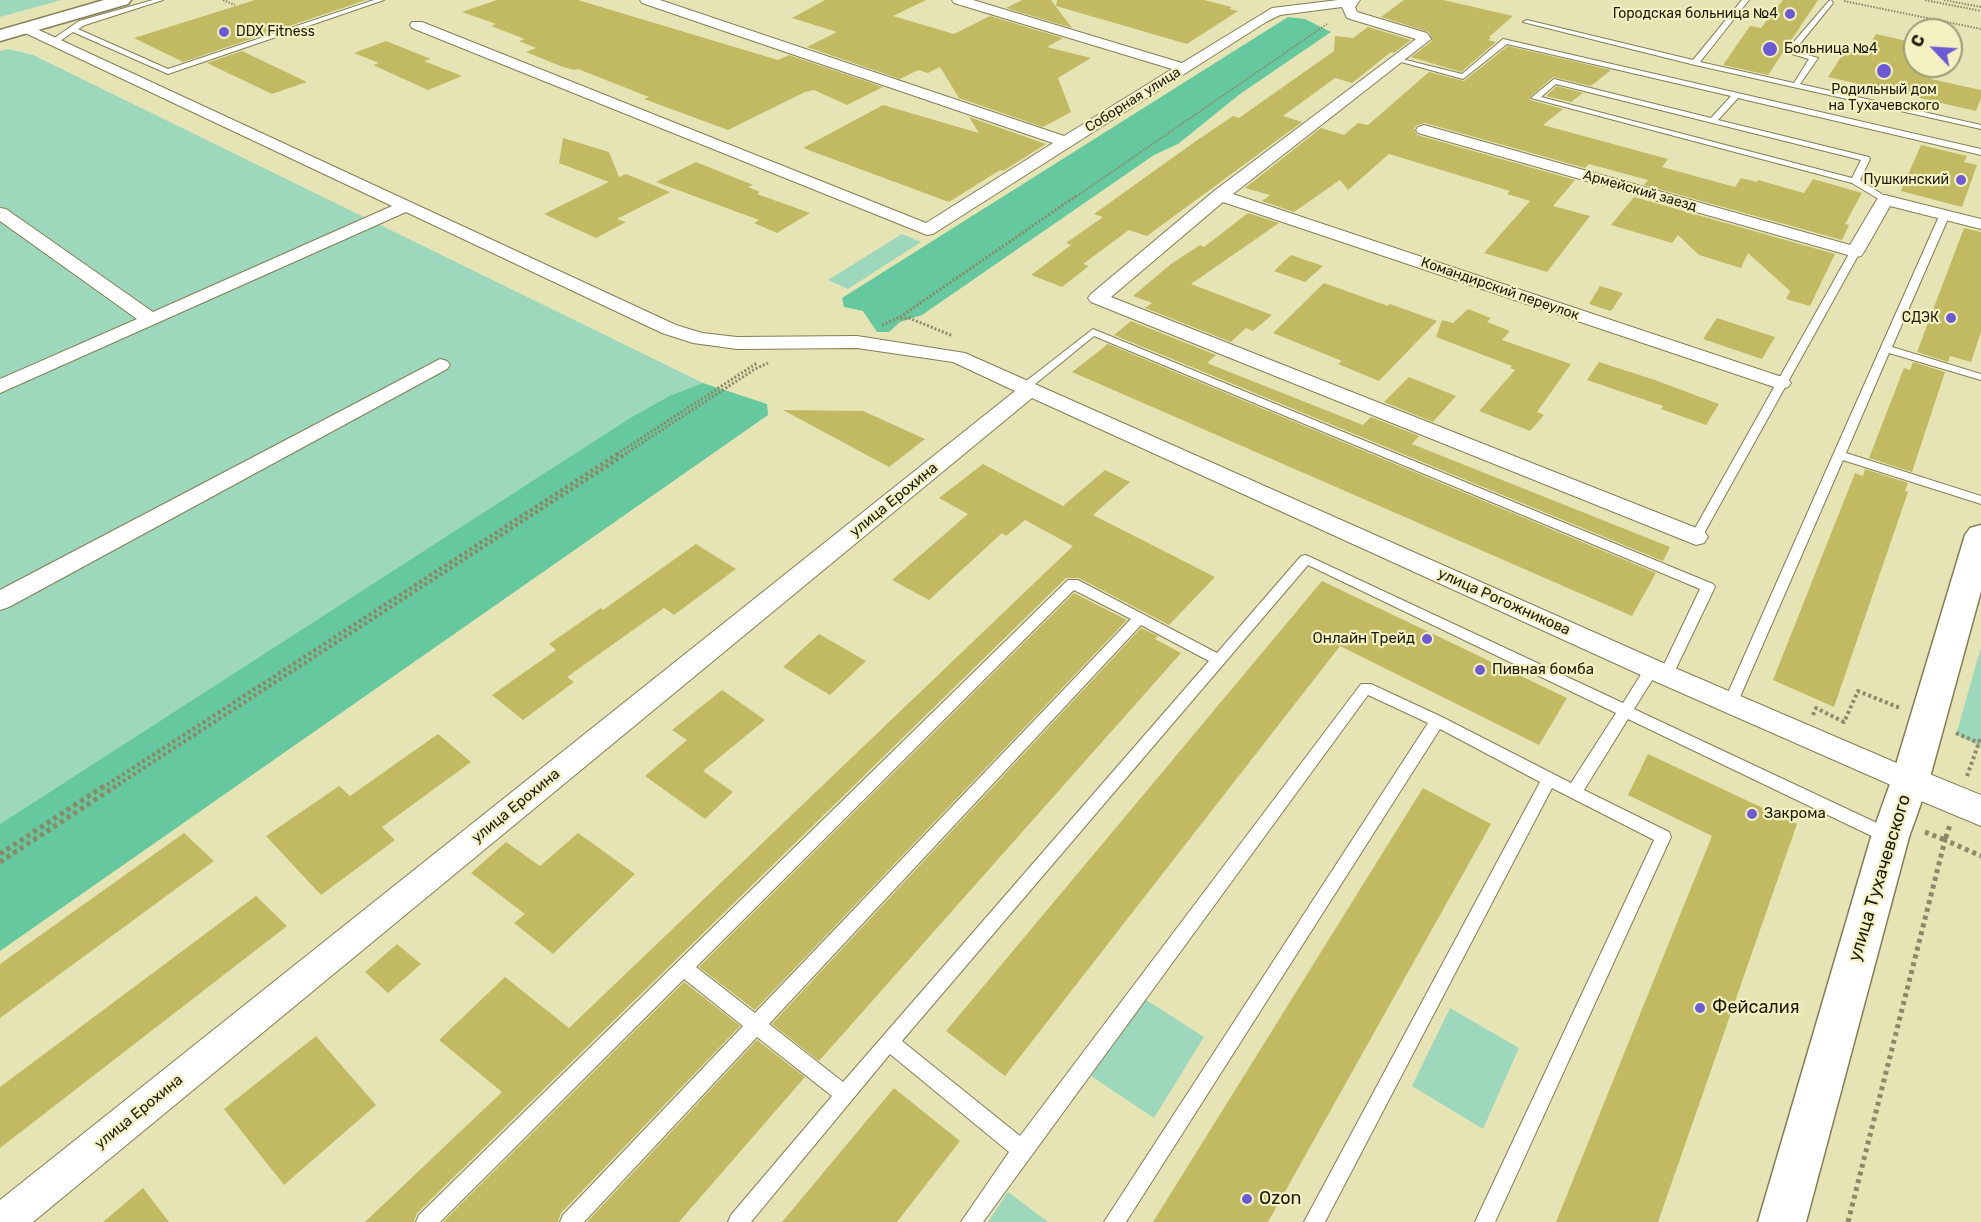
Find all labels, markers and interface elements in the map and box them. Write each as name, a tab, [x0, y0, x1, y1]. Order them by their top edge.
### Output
place label: Городская больница №4	[1613, 6, 1778, 22]
marker: Городская больница №4	[1783, 7, 1797, 21]
north arrow	[1903, 18, 1963, 78]
place label: DDX Fitness	[236, 24, 315, 40]
marker: DDX Fitness	[217, 25, 231, 39]
text: С	[1907, 32, 1929, 50]
marker: Больница №4	[1761, 40, 1779, 58]
place label: Больница №4	[1784, 41, 1878, 57]
marker: Родильный дом на Тухачевского	[1875, 62, 1893, 80]
street label: Соборная улица	[1082, 64, 1184, 136]
place label: Родильный дом на Тухачевского	[1829, 82, 1939, 114]
street label: Армейский заезд	[1581, 167, 1699, 215]
place label: Пушкинский	[1863, 172, 1949, 188]
marker: Пушкинский	[1954, 173, 1968, 187]
street label: Командирский переулок	[1419, 254, 1581, 324]
place label: СДЭК	[1902, 310, 1939, 326]
marker: СДЭК	[1944, 311, 1958, 325]
street label: улица Ерохина	[846, 459, 942, 541]
street label: улица Рогожникова	[1435, 565, 1573, 639]
place label: Онлайн Трейд	[1313, 630, 1415, 648]
marker: Онлайн Трейд	[1420, 632, 1434, 646]
place label: Пивная бомба	[1492, 661, 1594, 679]
marker: Пивная бомба	[1473, 663, 1487, 677]
street label: улица Ерохина	[468, 765, 564, 847]
street label: улица Тухачевского	[1844, 792, 1916, 964]
place label: Закрома	[1764, 805, 1826, 823]
marker: Закрома	[1745, 807, 1759, 821]
place label: Фейсалия	[1712, 997, 1800, 1019]
marker: Фейсалия	[1693, 1001, 1707, 1015]
street label: улица Ерохина	[91, 1071, 187, 1153]
place label: Ozon	[1259, 1188, 1301, 1210]
marker: Ozon	[1240, 1192, 1254, 1206]

